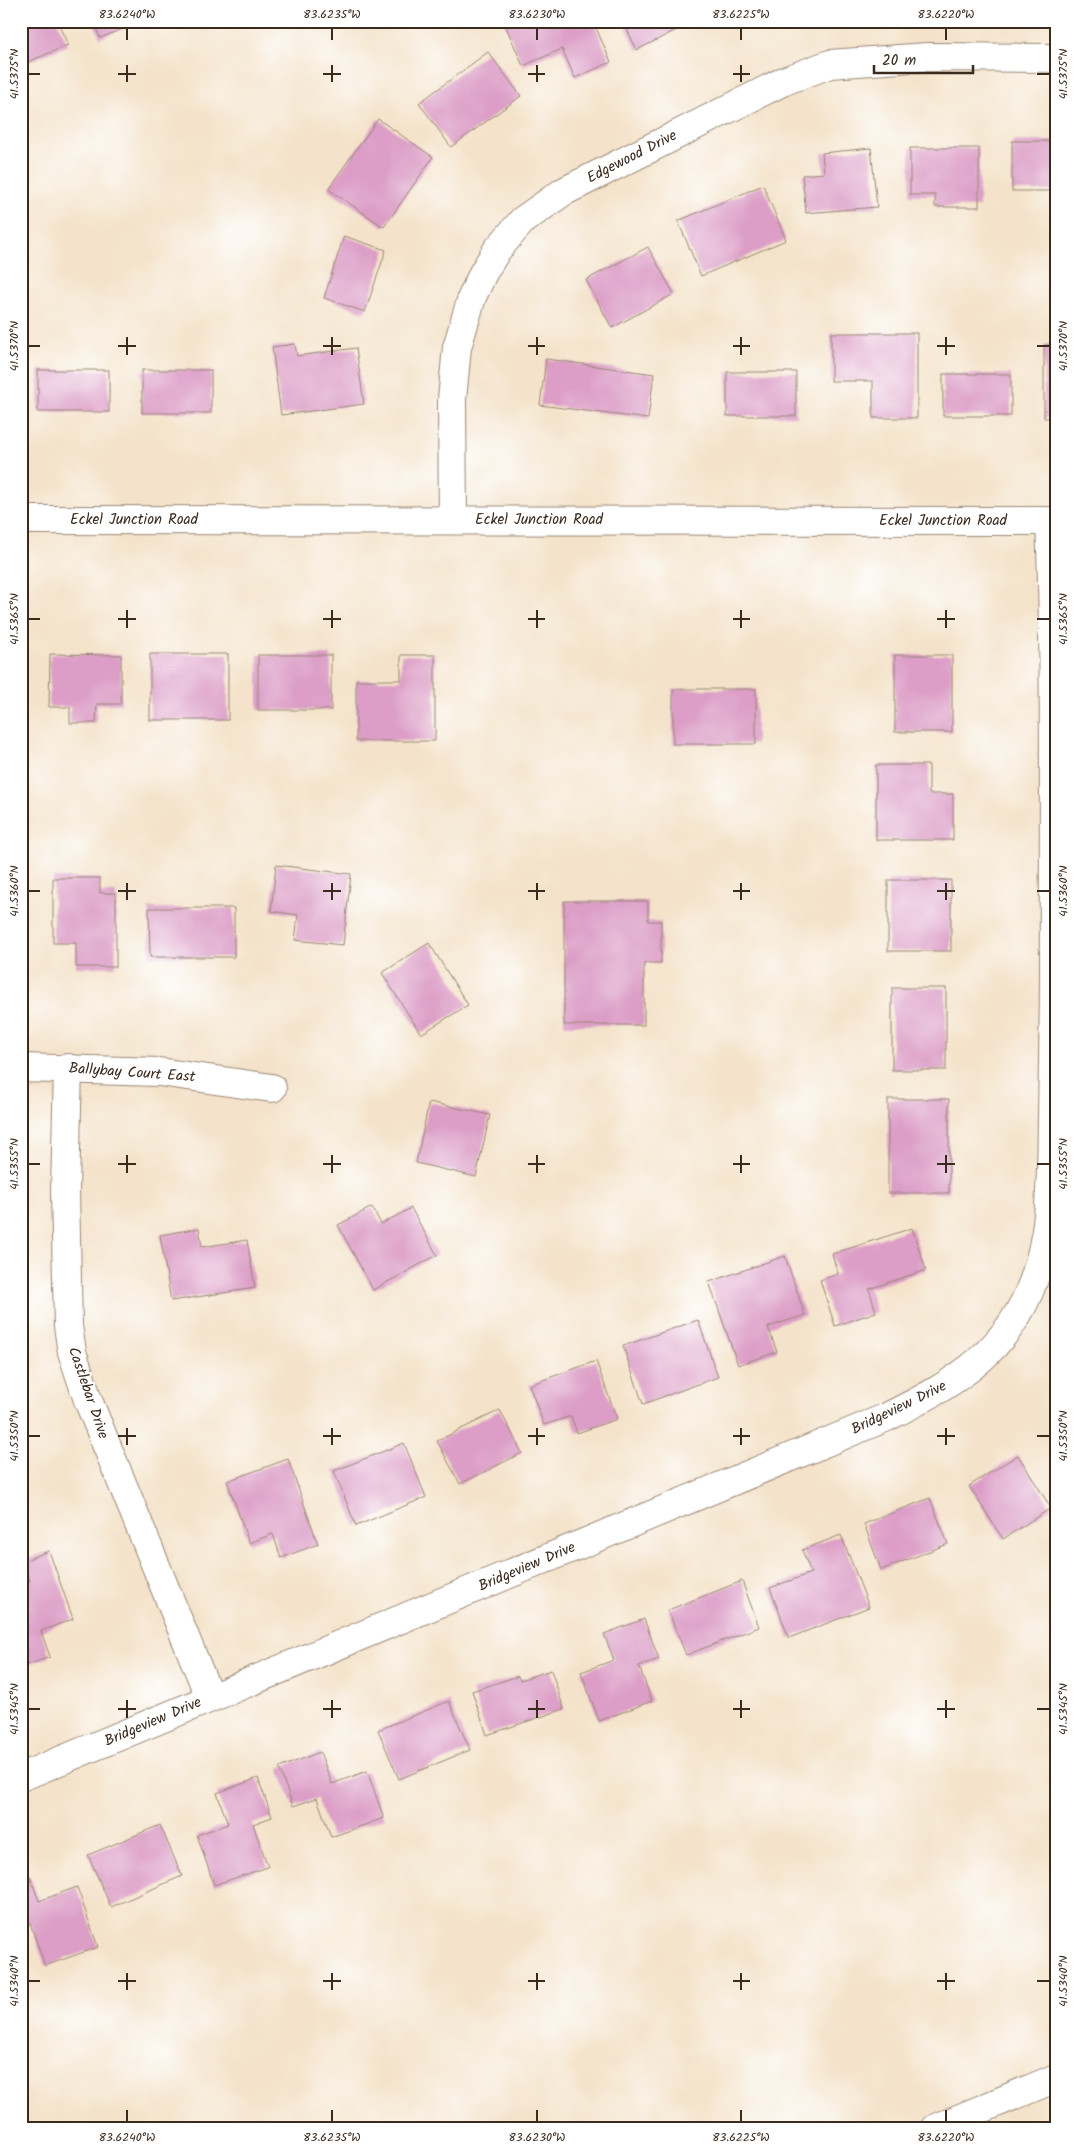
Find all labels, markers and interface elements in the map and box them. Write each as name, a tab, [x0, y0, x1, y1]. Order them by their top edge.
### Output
text: 83.6240°W	[99, 5, 155, 24]
text: 83.6235°W	[303, 5, 361, 24]
text: 83.6230°W	[509, 5, 565, 24]
text: 83.6225°W	[712, 5, 770, 24]
text: 83.6220°W	[918, 5, 975, 24]
scale bar	[874, 42, 973, 74]
text: 41.5375°N	[5, 49, 24, 99]
text: 20 m	[882, 49, 916, 73]
text: 41.5375°N	[1054, 49, 1073, 99]
street label: Edgewood Drive	[583, 124, 682, 190]
text: 41.5370°N	[5, 321, 24, 371]
text: 41.5370°N	[1054, 321, 1073, 371]
street label: Eckel Junction Road	[70, 508, 199, 532]
street label: Eckel Junction Road	[475, 508, 604, 532]
street label: Eckel Junction Road	[879, 509, 1008, 533]
text: 41.5365°N	[5, 593, 24, 645]
text: 41.5365°N	[1054, 593, 1073, 645]
text: 41.5360°N	[5, 865, 24, 917]
text: 41.5360°N	[1054, 865, 1073, 917]
street label: Ballybay Court East	[68, 1057, 196, 1089]
text: 41.5355°N	[5, 1138, 24, 1190]
text: 41.5355°N	[1054, 1138, 1073, 1190]
street label: Castlebar Drive	[61, 1344, 115, 1442]
street label: Bridgeview Drive	[847, 1374, 951, 1441]
text: 41.5350°N	[5, 1410, 24, 1462]
text: 41.5350°N	[1054, 1410, 1073, 1462]
street label: Bridgeview Drive	[475, 1536, 580, 1598]
text: 41.5345°N	[5, 1683, 24, 1735]
text: 41.5345°N	[1054, 1683, 1073, 1735]
street label: Bridgeview Drive	[101, 1691, 206, 1753]
text: 41.5340°N	[5, 1955, 24, 2007]
text: 41.5340°N	[1054, 1955, 1073, 2007]
text: 83.6240°W	[99, 2128, 155, 2147]
text: 83.6235°W	[303, 2128, 361, 2147]
text: 83.6230°W	[509, 2128, 565, 2147]
text: 83.6225°W	[712, 2128, 770, 2147]
text: 83.6220°W	[918, 2128, 975, 2147]

